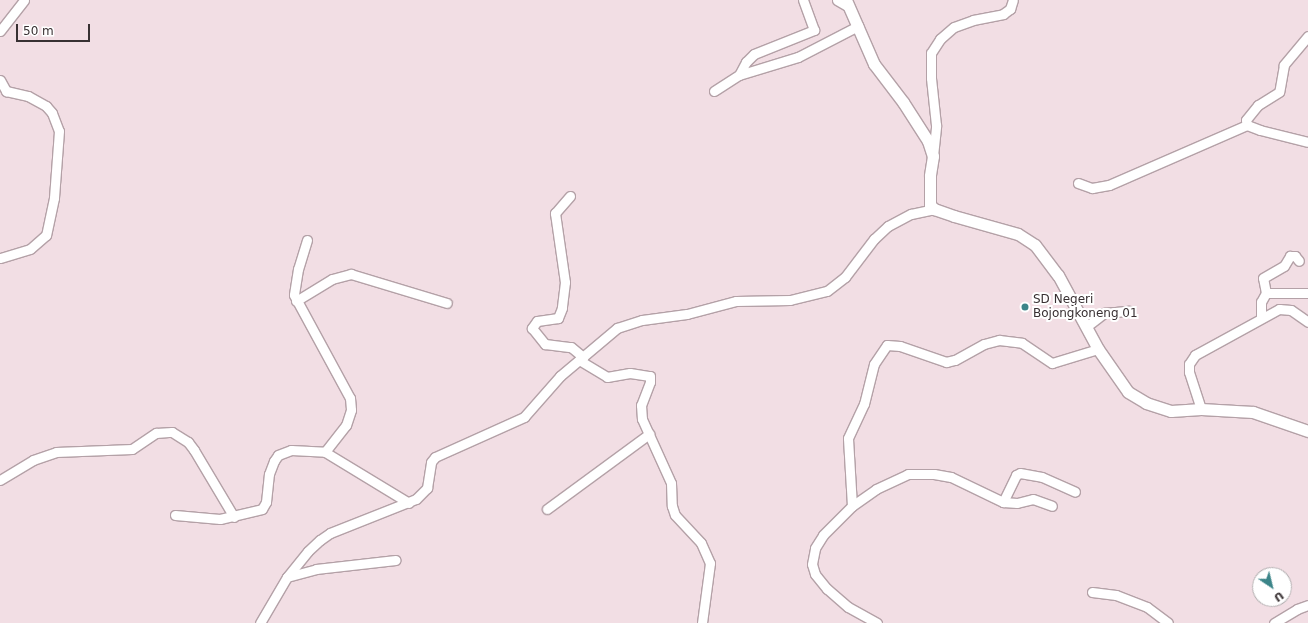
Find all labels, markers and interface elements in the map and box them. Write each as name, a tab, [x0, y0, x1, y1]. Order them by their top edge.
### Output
scale bar	[18, 16, 92, 42]
text: 50 m	[23, 24, 54, 38]
place label: SD Negeri Bojongkoneng 01	[1033, 293, 1138, 321]
marker: SD Negeri Bojongkoneng 01	[1020, 302, 1030, 312]
north arrow	[1252, 567, 1292, 607]
text: U	[1271, 589, 1286, 604]

